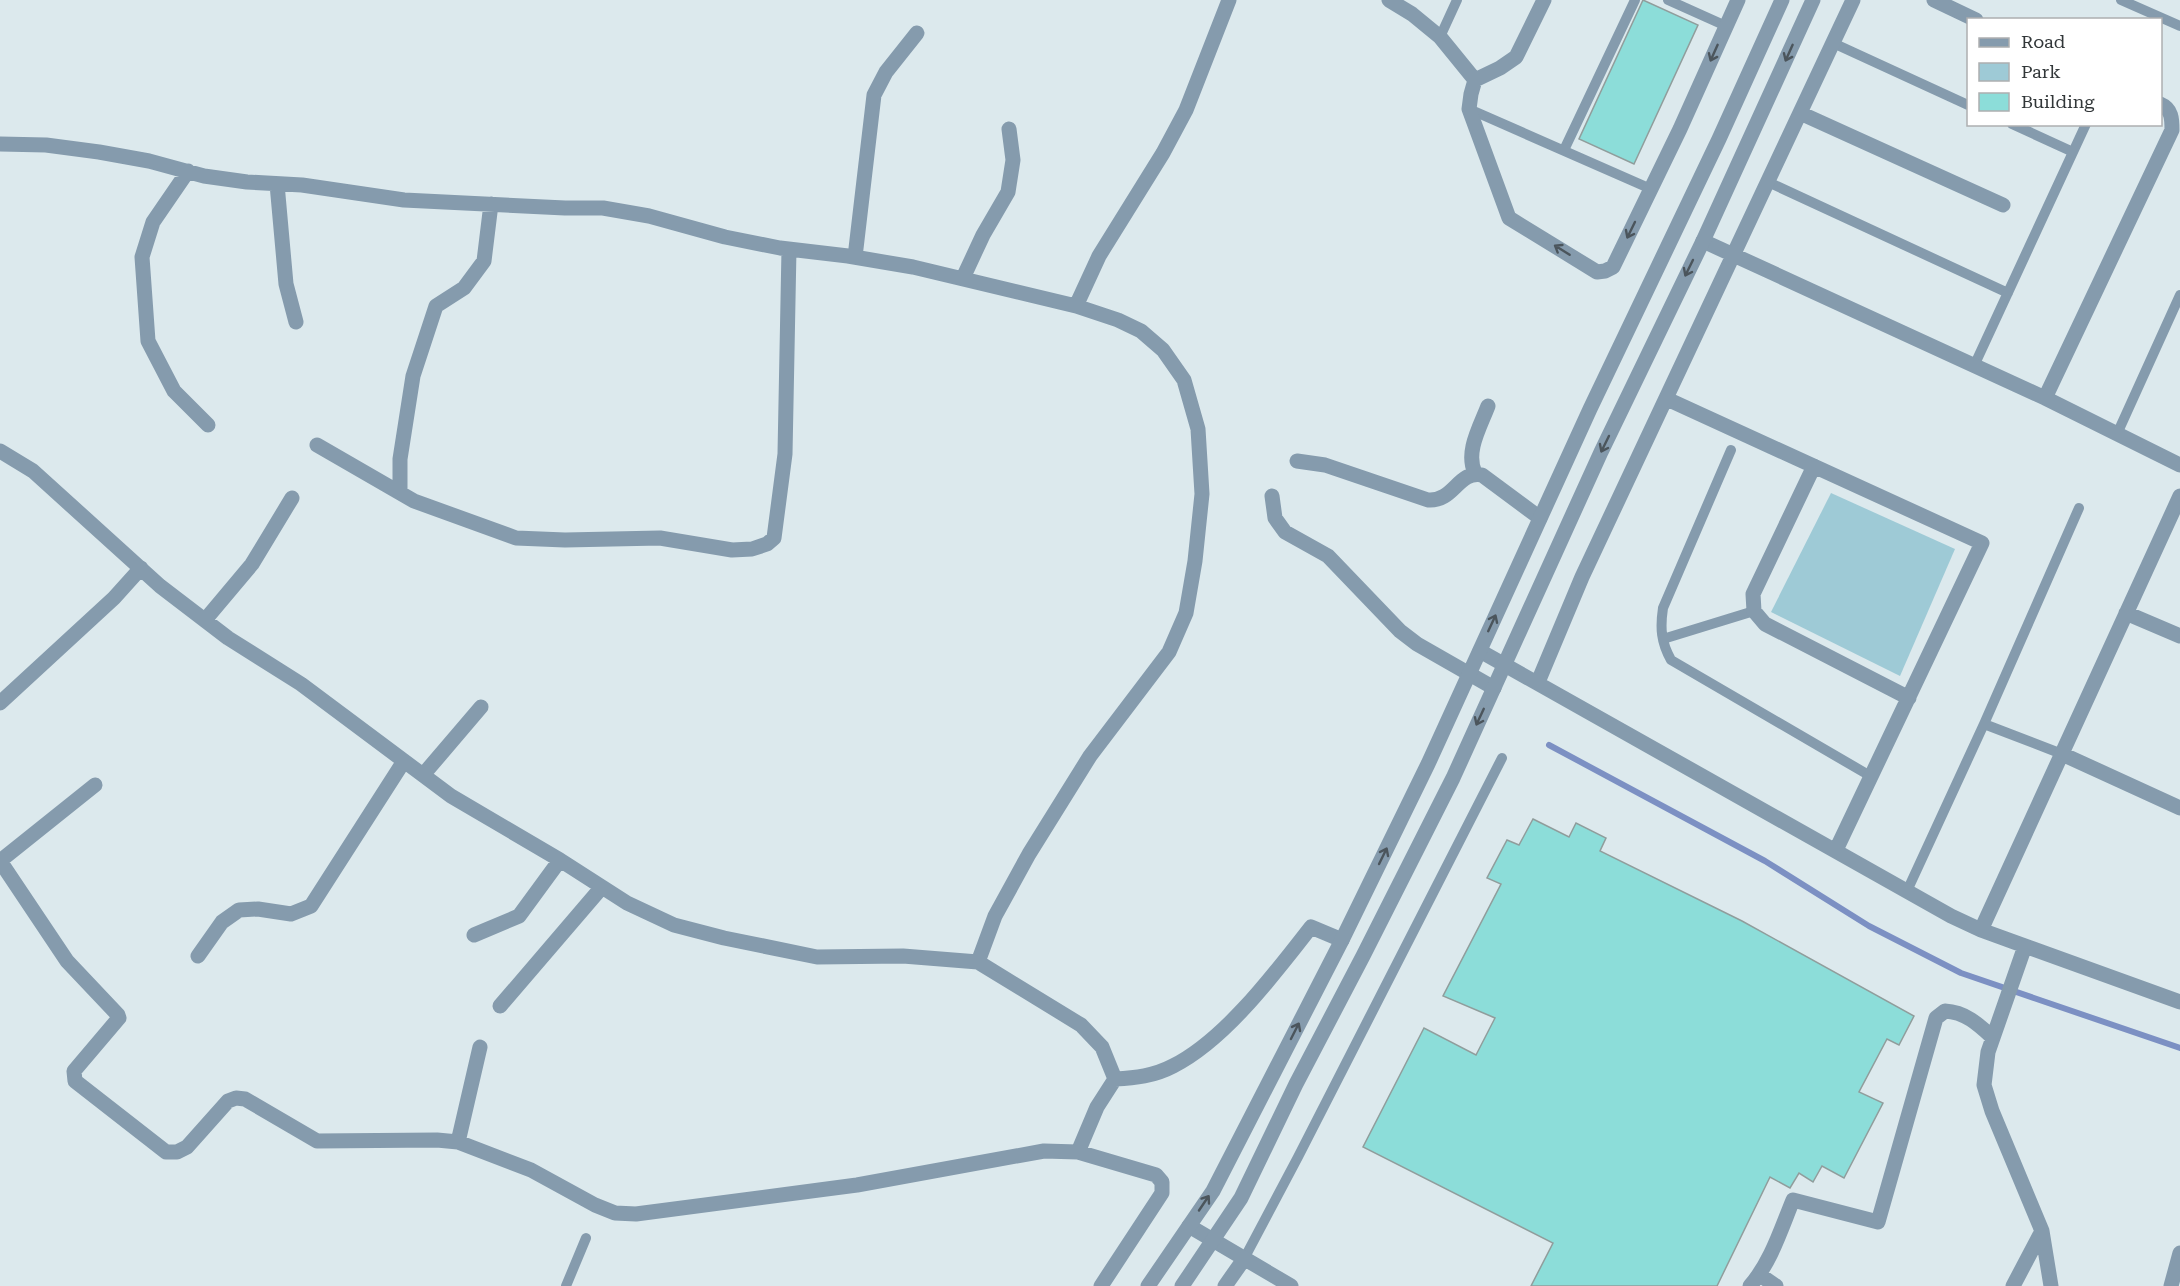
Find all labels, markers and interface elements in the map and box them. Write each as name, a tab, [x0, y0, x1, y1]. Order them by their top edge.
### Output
legend	[1967, 18, 2162, 126]
text: Road	[2021, 31, 2066, 52]
one-way arrow	[1708, 44, 1719, 62]
one-way arrow	[1782, 44, 1794, 62]
text: Park	[2021, 61, 2061, 82]
text: Building	[2021, 91, 2095, 112]
one-way arrow	[1624, 220, 1636, 238]
one-way arrow	[1554, 244, 1571, 256]
one-way arrow	[1683, 259, 1695, 277]
one-way arrow	[1599, 435, 1611, 453]
one-way arrow	[1487, 614, 1499, 632]
one-way arrow	[1474, 708, 1486, 726]
one-way arrow	[1377, 848, 1389, 866]
one-way arrow	[1290, 1022, 1301, 1040]
one-way arrow	[1199, 1195, 1211, 1212]

